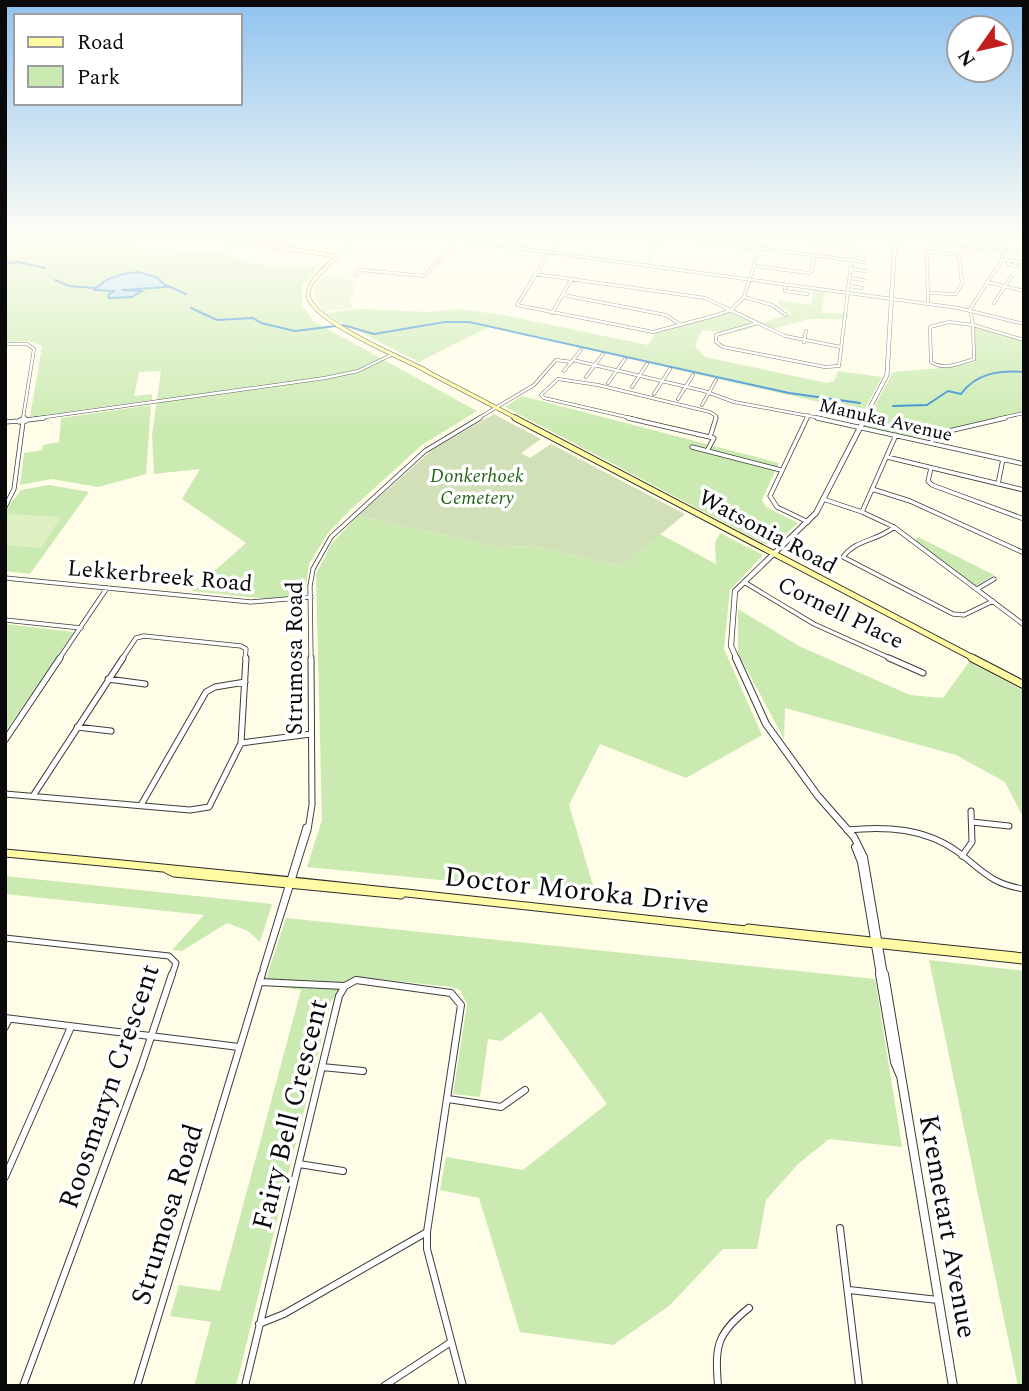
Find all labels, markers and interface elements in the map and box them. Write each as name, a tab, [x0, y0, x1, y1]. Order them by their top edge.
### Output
legend	[14, 14, 242, 105]
north arrow	[945, 14, 1015, 84]
text: Road	[77, 27, 124, 59]
text: N	[951, 43, 984, 72]
text: Park	[77, 62, 121, 94]
street label: Manuka Avenue	[816, 391, 955, 450]
park label: Donkerhoek Cemetery	[430, 462, 524, 513]
street label: Watsonia Road	[691, 481, 843, 584]
street label: Lekkerbreek Road	[66, 551, 254, 602]
street label: Cornell Place	[771, 568, 910, 659]
street label: Strumosa Road	[278, 581, 313, 735]
street label: Doctor Moroka Drive	[442, 855, 711, 926]
street label: Roosmaryn Crescent	[47, 958, 172, 1215]
street label: Fairy Bell Crescent	[241, 994, 340, 1234]
street label: Kremetart Avenue	[907, 1111, 988, 1342]
street label: Strumosa Road	[119, 1119, 215, 1310]

